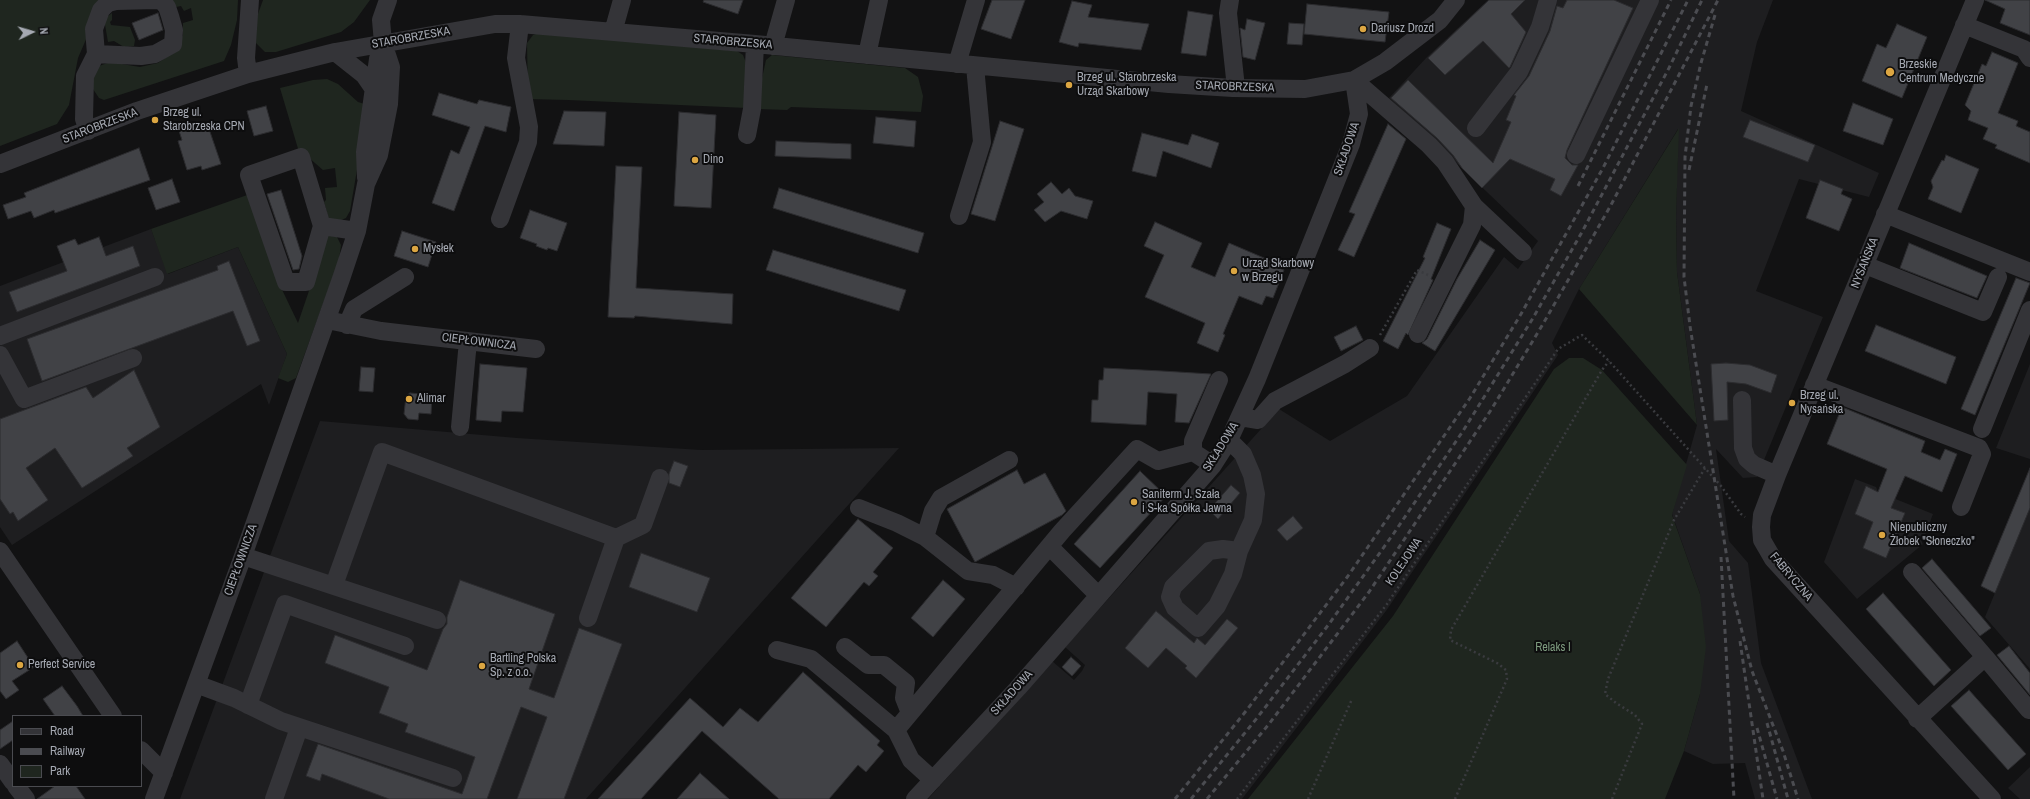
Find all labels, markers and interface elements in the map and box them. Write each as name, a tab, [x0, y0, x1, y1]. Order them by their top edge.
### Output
north arrow	[12, 12, 52, 52]
place label: Dariusz Drozd	[1371, 22, 1434, 36]
street label: STAROBRZESKA	[371, 24, 451, 52]
marker: Dariusz Drozd	[1358, 24, 1368, 34]
text: N	[37, 27, 51, 35]
street label: STAROBRZESKA	[693, 31, 773, 53]
place label: Brzeskie Centrum Medyczne	[1899, 58, 1984, 86]
marker: Brzeskie Centrum Medyczne	[1884, 66, 1896, 78]
place label: Brzeg ul. Starobrzeska Urząd Skarbowy	[1077, 71, 1177, 99]
street label: STAROBRZESKA	[1195, 78, 1275, 96]
marker: Brzeg ul. Starobrzeska Urząd Skarbowy	[1064, 80, 1074, 90]
street label: STAROBRZESKA	[60, 105, 140, 147]
place label: Brzeg ul. Starobrzeska CPN	[163, 106, 244, 134]
marker: Brzeg ul. Starobrzeska CPN	[150, 115, 160, 125]
street label: SKŁADOWA	[1331, 120, 1363, 178]
place label: Dino	[703, 153, 724, 167]
marker: Dino	[690, 155, 700, 165]
street label: NYSAŃSKA	[1848, 235, 1882, 291]
place label: Mysłek	[423, 242, 454, 256]
marker: Mysłek	[410, 244, 420, 254]
place label: Urząd Skarbowy w Brzegu	[1242, 257, 1314, 285]
marker: Urząd Skarbowy w Brzegu	[1229, 266, 1239, 276]
street label: CIEPŁOWNICZA	[441, 330, 517, 354]
place label: Brzeg ul. Nysańska	[1800, 389, 1843, 417]
place label: Alimar	[417, 392, 445, 406]
marker: Alimar	[404, 394, 414, 404]
marker: Brzeg ul. Nysańska	[1787, 398, 1797, 408]
street label: SKŁADOWA	[1200, 420, 1242, 474]
place label: Saniterm J. Szała i S-ka Spółka Jawna	[1142, 488, 1232, 516]
marker: Saniterm J. Szała i S-ka Spółka Jawna	[1129, 497, 1139, 507]
place label: Niepubliczny Żłobek "Słoneczko"	[1890, 521, 1975, 549]
street label: CIEPŁOWNICZA	[221, 522, 261, 598]
marker: Niepubliczny Żłobek "Słoneczko"	[1877, 530, 1887, 540]
street label: KOLEJOWA	[1383, 535, 1425, 589]
street label: FABRYCZNA	[1767, 550, 1815, 604]
park label: Relaks I	[1535, 641, 1571, 655]
place label: Bartling Polska Sp. z o.o.	[490, 652, 556, 680]
place label: Perfect Service	[28, 658, 95, 672]
marker: Perfect Service	[15, 660, 25, 670]
marker: Bartling Polska Sp. z o.o.	[477, 661, 487, 671]
street label: SKŁADOWA	[988, 668, 1036, 718]
legend	[12, 715, 142, 787]
text: Road	[50, 723, 74, 739]
text: Railway	[50, 743, 85, 759]
text: Park	[50, 763, 70, 779]

